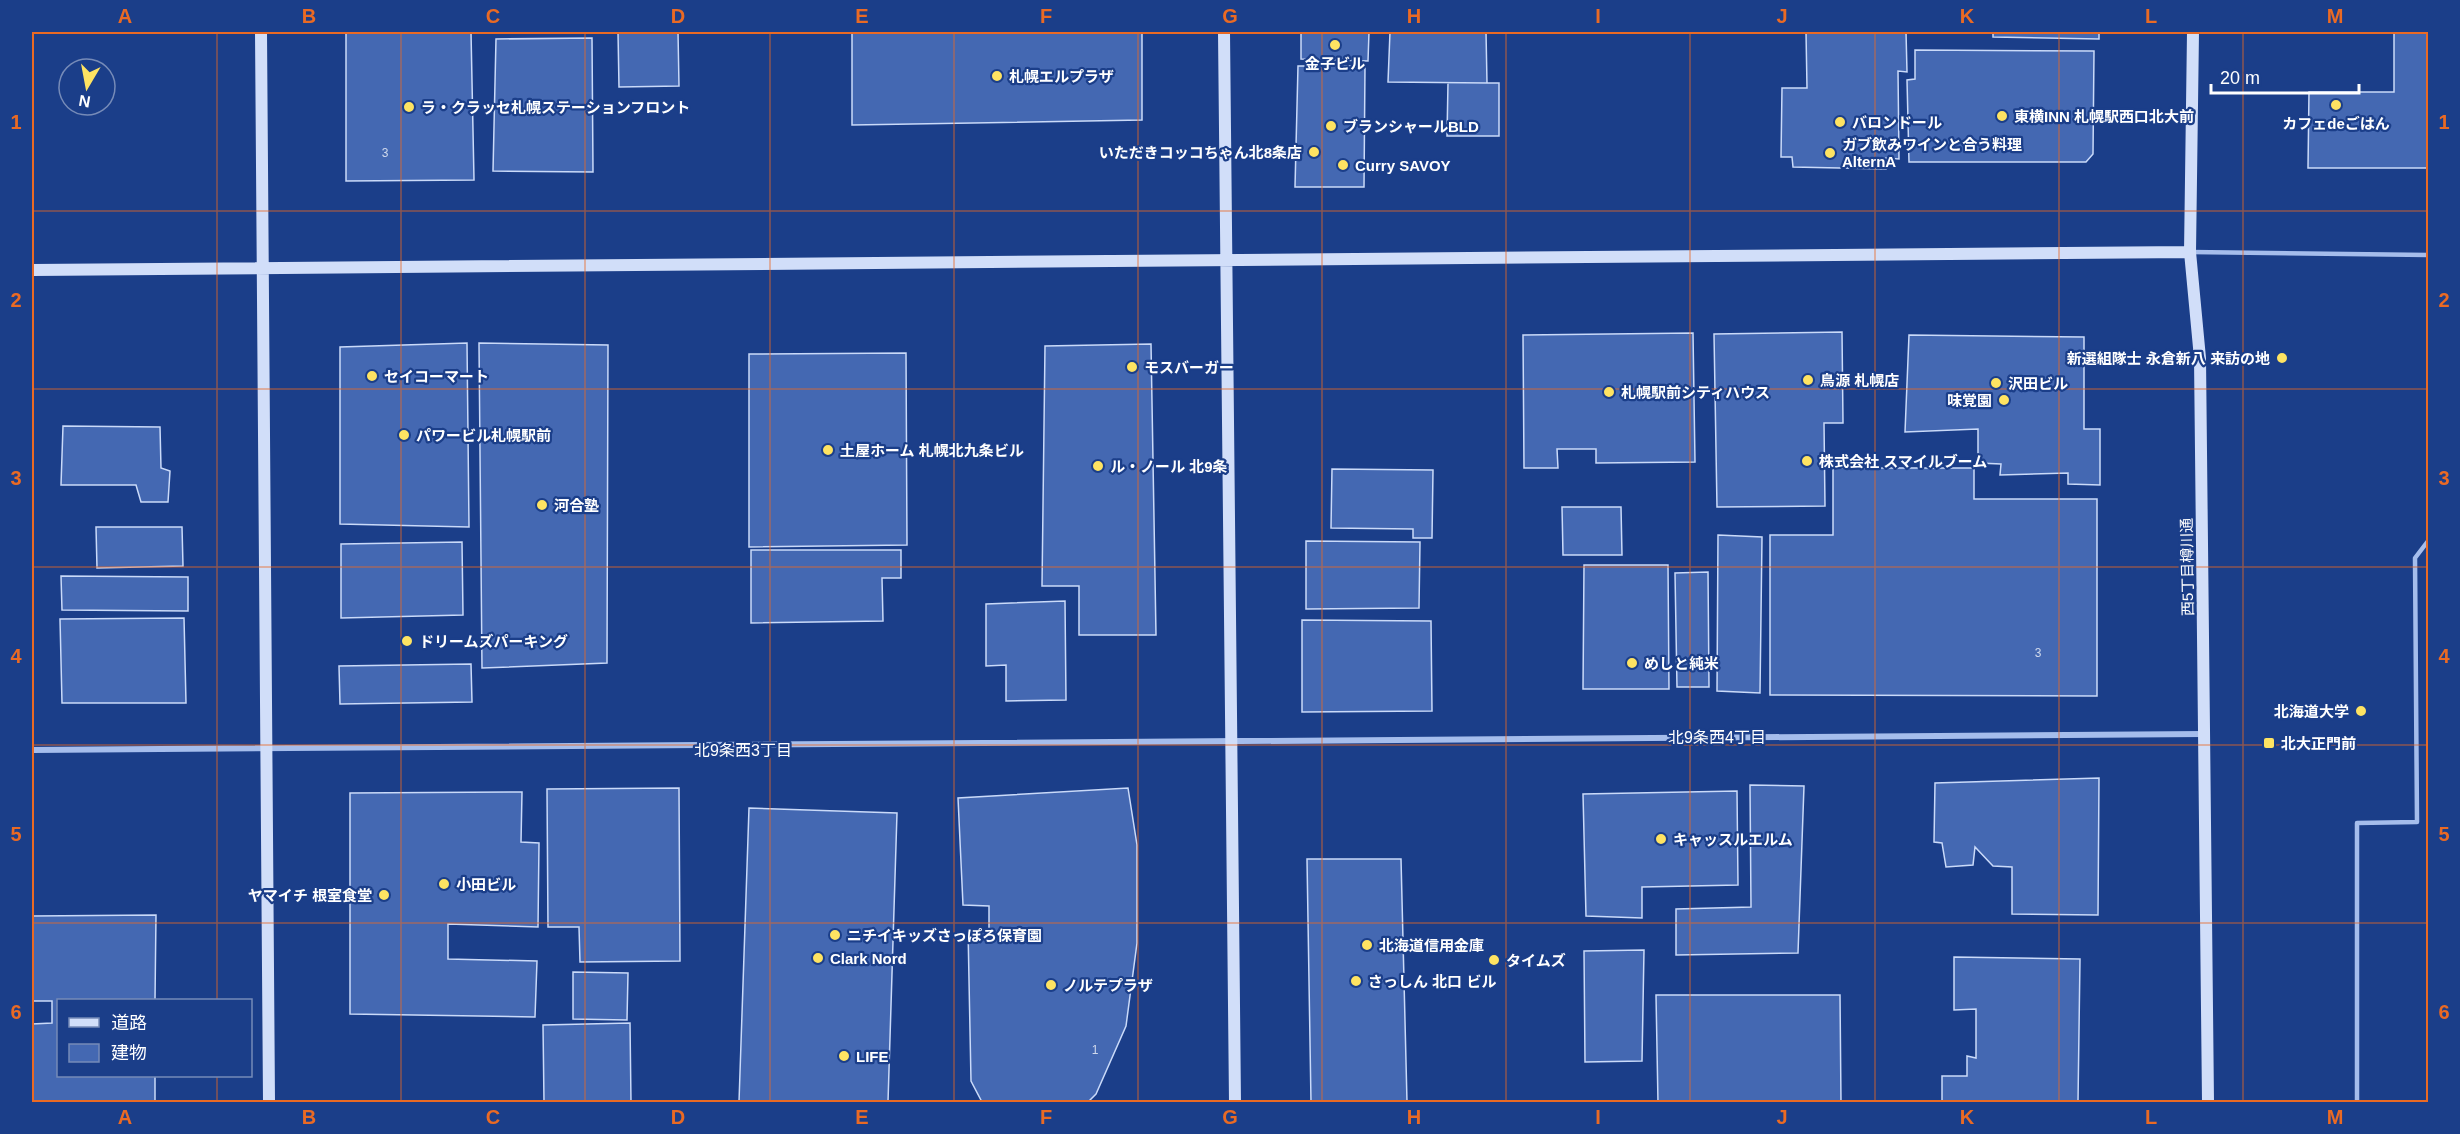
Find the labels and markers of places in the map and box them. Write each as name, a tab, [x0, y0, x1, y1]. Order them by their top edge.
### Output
marker: 金子ビル	[1328, 38, 1342, 52]
place label: 金子ビル	[1305, 55, 1365, 72]
place label: 札幌エルプラザ	[1009, 68, 1114, 85]
marker: 札幌エルプラザ	[990, 69, 1004, 83]
marker: カフェdeごはん	[2329, 98, 2343, 112]
place label: ラ・クラッセ札幌ステーションフロント	[421, 99, 690, 116]
marker: ラ・クラッセ札幌ステーションフロント	[402, 100, 416, 114]
place label: 東横INN 札幌駅西口北大前	[2014, 108, 2194, 125]
marker: 東横INN 札幌駅西口北大前	[1995, 109, 2009, 123]
place label: バロンドール	[1852, 114, 1942, 131]
marker: バロンドール	[1833, 115, 1847, 129]
place label: カフェdeごはん	[2282, 115, 2390, 132]
place label: ブランシャールBLD	[1343, 118, 1479, 135]
marker: ブランシャールBLD	[1324, 119, 1338, 133]
place label: ガブ飲みワインと合う料理 AlternA	[1842, 136, 2022, 170]
place label: いただきコッコちゃん北8条店	[1099, 144, 1302, 161]
marker: いただきコッコちゃん北8条店	[1307, 145, 1321, 159]
marker: ガブ飲みワインと合う料理 AlternA	[1823, 146, 1837, 160]
place label: Curry SAVOY	[1355, 157, 1451, 174]
marker: Curry SAVOY	[1336, 158, 1350, 172]
place label: 新選組隊士 永倉新八 来訪の地	[2067, 350, 2270, 367]
marker: 新選組隊士 永倉新八 来訪の地	[2275, 351, 2289, 365]
place label: モスバーガー	[1144, 359, 1234, 376]
marker: モスバーガー	[1125, 360, 1139, 374]
place label: セイコーマート	[384, 368, 489, 385]
marker: セイコーマート	[365, 369, 379, 383]
place label: 鳥源 札幌店	[1820, 372, 1899, 389]
marker: 鳥源 札幌店	[1801, 373, 1815, 387]
place label: 沢田ビル	[2008, 375, 2068, 392]
marker: 沢田ビル	[1989, 376, 2003, 390]
place label: 札幌駅前シティハウス	[1621, 384, 1770, 401]
marker: 札幌駅前シティハウス	[1602, 385, 1616, 399]
place label: 味覚園	[1947, 392, 1992, 409]
marker: 味覚園	[1997, 393, 2011, 407]
place label: パワービル札幌駅前	[416, 427, 551, 444]
marker: パワービル札幌駅前	[397, 428, 411, 442]
place label: 土屋ホーム 札幌北九条ビル	[840, 442, 1024, 459]
marker: 土屋ホーム 札幌北九条ビル	[821, 443, 835, 457]
place label: 株式会社 スマイルブーム	[1819, 453, 1987, 470]
marker: 株式会社 スマイルブーム	[1800, 454, 1814, 468]
place label: ル・ノール 北9条	[1110, 458, 1228, 475]
marker: ル・ノール 北9条	[1091, 459, 1105, 473]
place label: 河合塾	[554, 497, 599, 514]
marker: 河合塾	[535, 498, 549, 512]
place label: ドリームズパーキング	[419, 633, 568, 650]
marker: ドリームズパーキング	[400, 634, 414, 648]
place label: めしと純米	[1644, 655, 1719, 672]
marker: めしと純米	[1625, 656, 1639, 670]
place label: 北海道大学	[2274, 703, 2349, 720]
marker: 北海道大学	[2354, 704, 2368, 718]
place label: 北大正門前	[2281, 735, 2356, 752]
marker: 北大正門前	[2262, 736, 2276, 750]
place label: キャッスルエルム	[1673, 831, 1793, 848]
marker: キャッスルエルム	[1654, 832, 1668, 846]
place label: 小田ビル	[456, 876, 516, 893]
marker: 小田ビル	[437, 877, 451, 891]
place label: ヤマイチ 根室食堂	[248, 887, 372, 904]
marker: ヤマイチ 根室食堂	[377, 888, 391, 902]
place label: ニチイキッズさっぽろ保育園	[847, 927, 1042, 944]
marker: ニチイキッズさっぽろ保育園	[828, 928, 842, 942]
place label: 北海道信用金庫	[1379, 937, 1484, 954]
marker: 北海道信用金庫	[1360, 938, 1374, 952]
place label: Clark Nord	[830, 950, 907, 967]
marker: Clark Nord	[811, 951, 825, 965]
place label: タイムズ	[1506, 952, 1566, 969]
marker: タイムズ	[1487, 953, 1501, 967]
place label: さっしん 北口 ビル	[1368, 973, 1496, 990]
marker: さっしん 北口 ビル	[1349, 974, 1363, 988]
place label: ノルテプラザ	[1063, 977, 1153, 994]
marker: ノルテプラザ	[1044, 978, 1058, 992]
place label: LIFE	[856, 1048, 889, 1065]
marker: LIFE	[837, 1049, 851, 1063]

